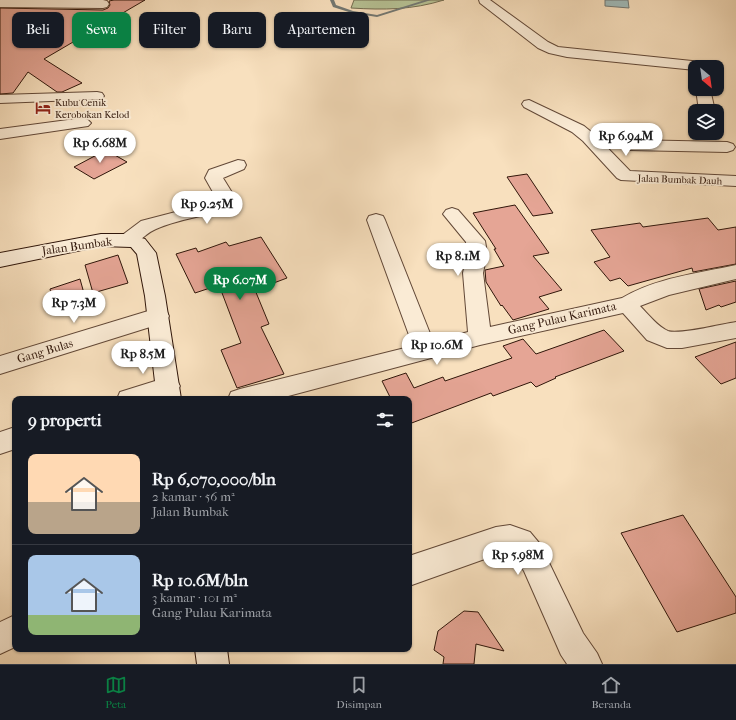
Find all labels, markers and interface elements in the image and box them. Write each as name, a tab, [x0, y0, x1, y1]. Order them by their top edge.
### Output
chip: Beli	[12, 12, 64, 48]
chip: Sewa	[72, 12, 131, 48]
chip: Filter	[139, 12, 200, 48]
chip: Baru	[208, 12, 266, 48]
chip: Apartemen	[274, 12, 369, 48]
north arrow	[688, 60, 724, 96]
map controls	[688, 60, 724, 140]
place label: Kubu Cenik Kerobokan Kelod	[55, 97, 130, 121]
hotel icon: Kubu Cenik Kerobokan Kelod	[34, 99, 52, 117]
button: layers	[688, 104, 724, 140]
pin: Rp 6.94M	[585, 123, 667, 157]
text: Rp 6.94M	[599, 128, 653, 143]
pin: Rp 6.68M	[59, 130, 141, 164]
text: Rp 6.68M	[73, 135, 127, 150]
street label: Jalan Bumbak Dauh	[636, 172, 723, 187]
pin: Rp 9.25M	[166, 191, 248, 225]
text: Rp 9.25M	[181, 196, 233, 211]
street label: Jalan Bumbak	[40, 234, 114, 258]
pin: Rp 8.1M	[421, 243, 495, 277]
text: Rp 8.1M	[436, 248, 480, 263]
pin: Rp 6.07M	[199, 267, 281, 301]
text: Rp 6.07M	[213, 272, 267, 287]
pin: Rp 7.3M	[37, 290, 111, 324]
text: Rp 7.3M	[51, 295, 97, 310]
street label: Gang Pulau Karimata	[507, 299, 618, 337]
pin: Rp 10.6M	[396, 332, 478, 366]
street label: Gang Bulas	[15, 336, 75, 366]
text: Rp 10.6M	[411, 337, 463, 352]
pin: Rp 8.5M	[106, 341, 180, 375]
text: Rp 8.5M	[120, 346, 166, 361]
icon: filters	[374, 409, 396, 431]
text: 9 properti	[28, 410, 101, 430]
text: Rp 6,070,000/bln	[152, 469, 276, 489]
icon: home	[60, 470, 108, 518]
text: 2 kamar · 56 m²	[152, 489, 235, 504]
text: Jalan Bumbak	[152, 504, 229, 519]
pin: Rp 5.98M	[477, 542, 559, 576]
text: Rp 5.98M	[492, 547, 544, 562]
text: Rp 10.6M/bln	[152, 570, 248, 590]
icon: home	[60, 571, 108, 619]
text: 3 kamar · 101 m²	[152, 590, 237, 605]
text: Gang Pulau Karimata	[152, 605, 272, 620]
tab: Peta	[105, 674, 127, 711]
tab: Disimpan	[336, 674, 382, 711]
tab: Beranda	[591, 674, 631, 711]

